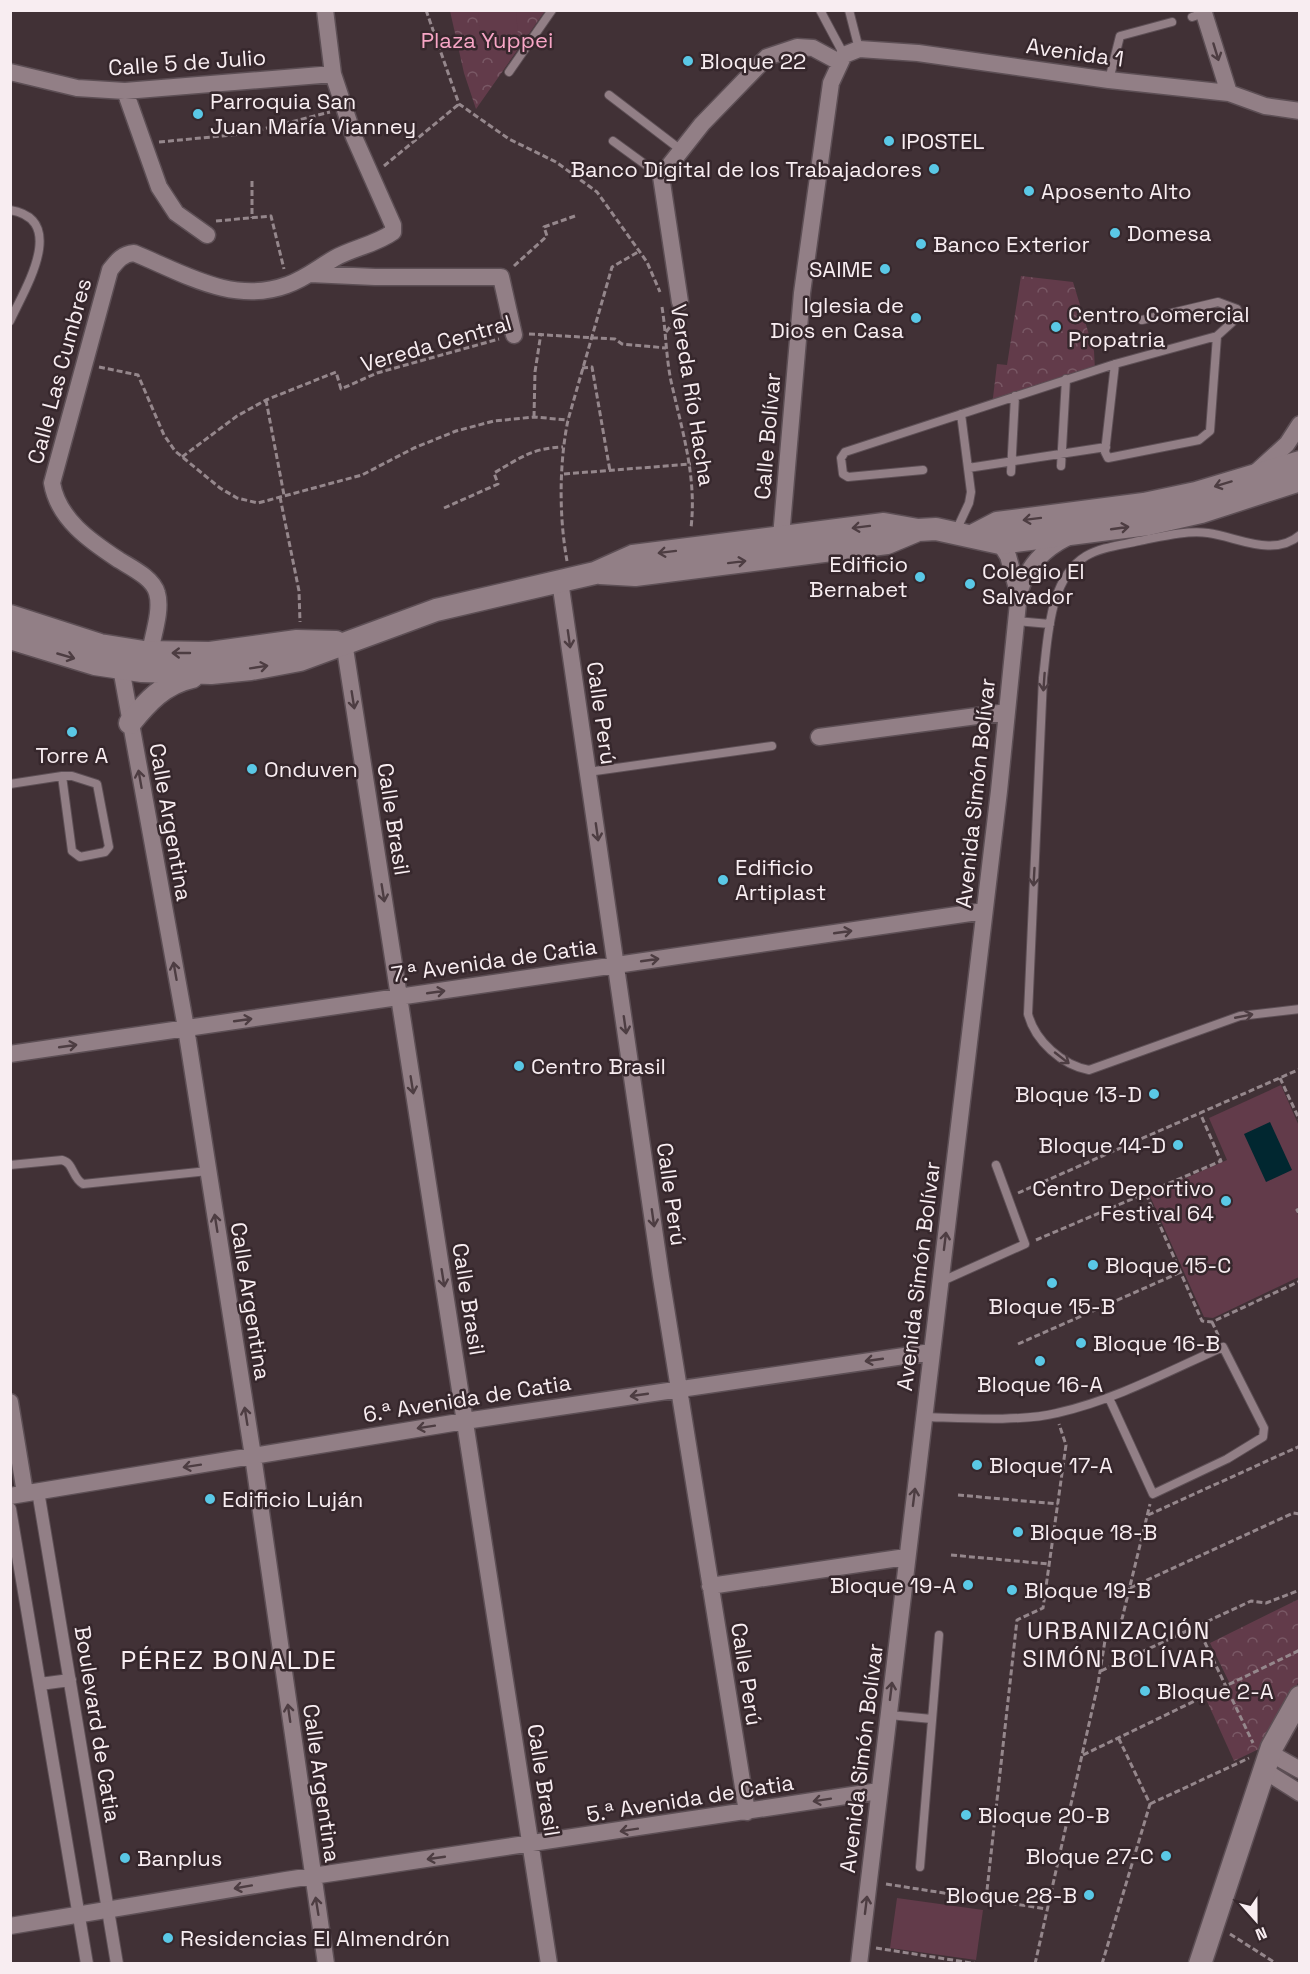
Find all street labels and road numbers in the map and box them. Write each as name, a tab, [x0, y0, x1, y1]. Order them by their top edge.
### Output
street label: Avenida 1	[1024, 31, 1126, 73]
street label: Calle 5 de Julio	[107, 43, 267, 81]
street label: Calle Las Cumbres	[21, 275, 97, 467]
street label: Vereda Río Hacha	[665, 302, 721, 488]
street label: Vereda Central	[357, 308, 515, 378]
street label: Calle Bolívar	[747, 371, 787, 501]
street label: Calle Perú	[581, 660, 623, 766]
street label: Avenida Simón Bolívar	[949, 677, 1001, 909]
street label: Calle Argentina	[143, 741, 199, 903]
street label: Calle Brasil	[371, 761, 417, 877]
street label: 7.ª Avenida de Catia	[389, 932, 599, 988]
street label: Calle Perú	[651, 1141, 693, 1247]
street label: Avenida Simón Bolívar	[890, 1160, 946, 1392]
street label: Calle Argentina	[225, 1220, 277, 1382]
street label: Calle Brasil	[446, 1241, 492, 1357]
street label: 6.ª Avenida de Catia	[361, 1368, 573, 1428]
street label: Calle Perú	[725, 1621, 769, 1727]
street label: Boulevard de Catia	[69, 1624, 127, 1825]
street label: Avenida Simón Bolívar	[833, 1642, 889, 1874]
street label: Calle Argentina	[297, 1702, 347, 1864]
street label: Calle Brasil	[521, 1722, 567, 1838]
street label: 5.ª Avenida de Catia	[584, 1768, 796, 1828]

